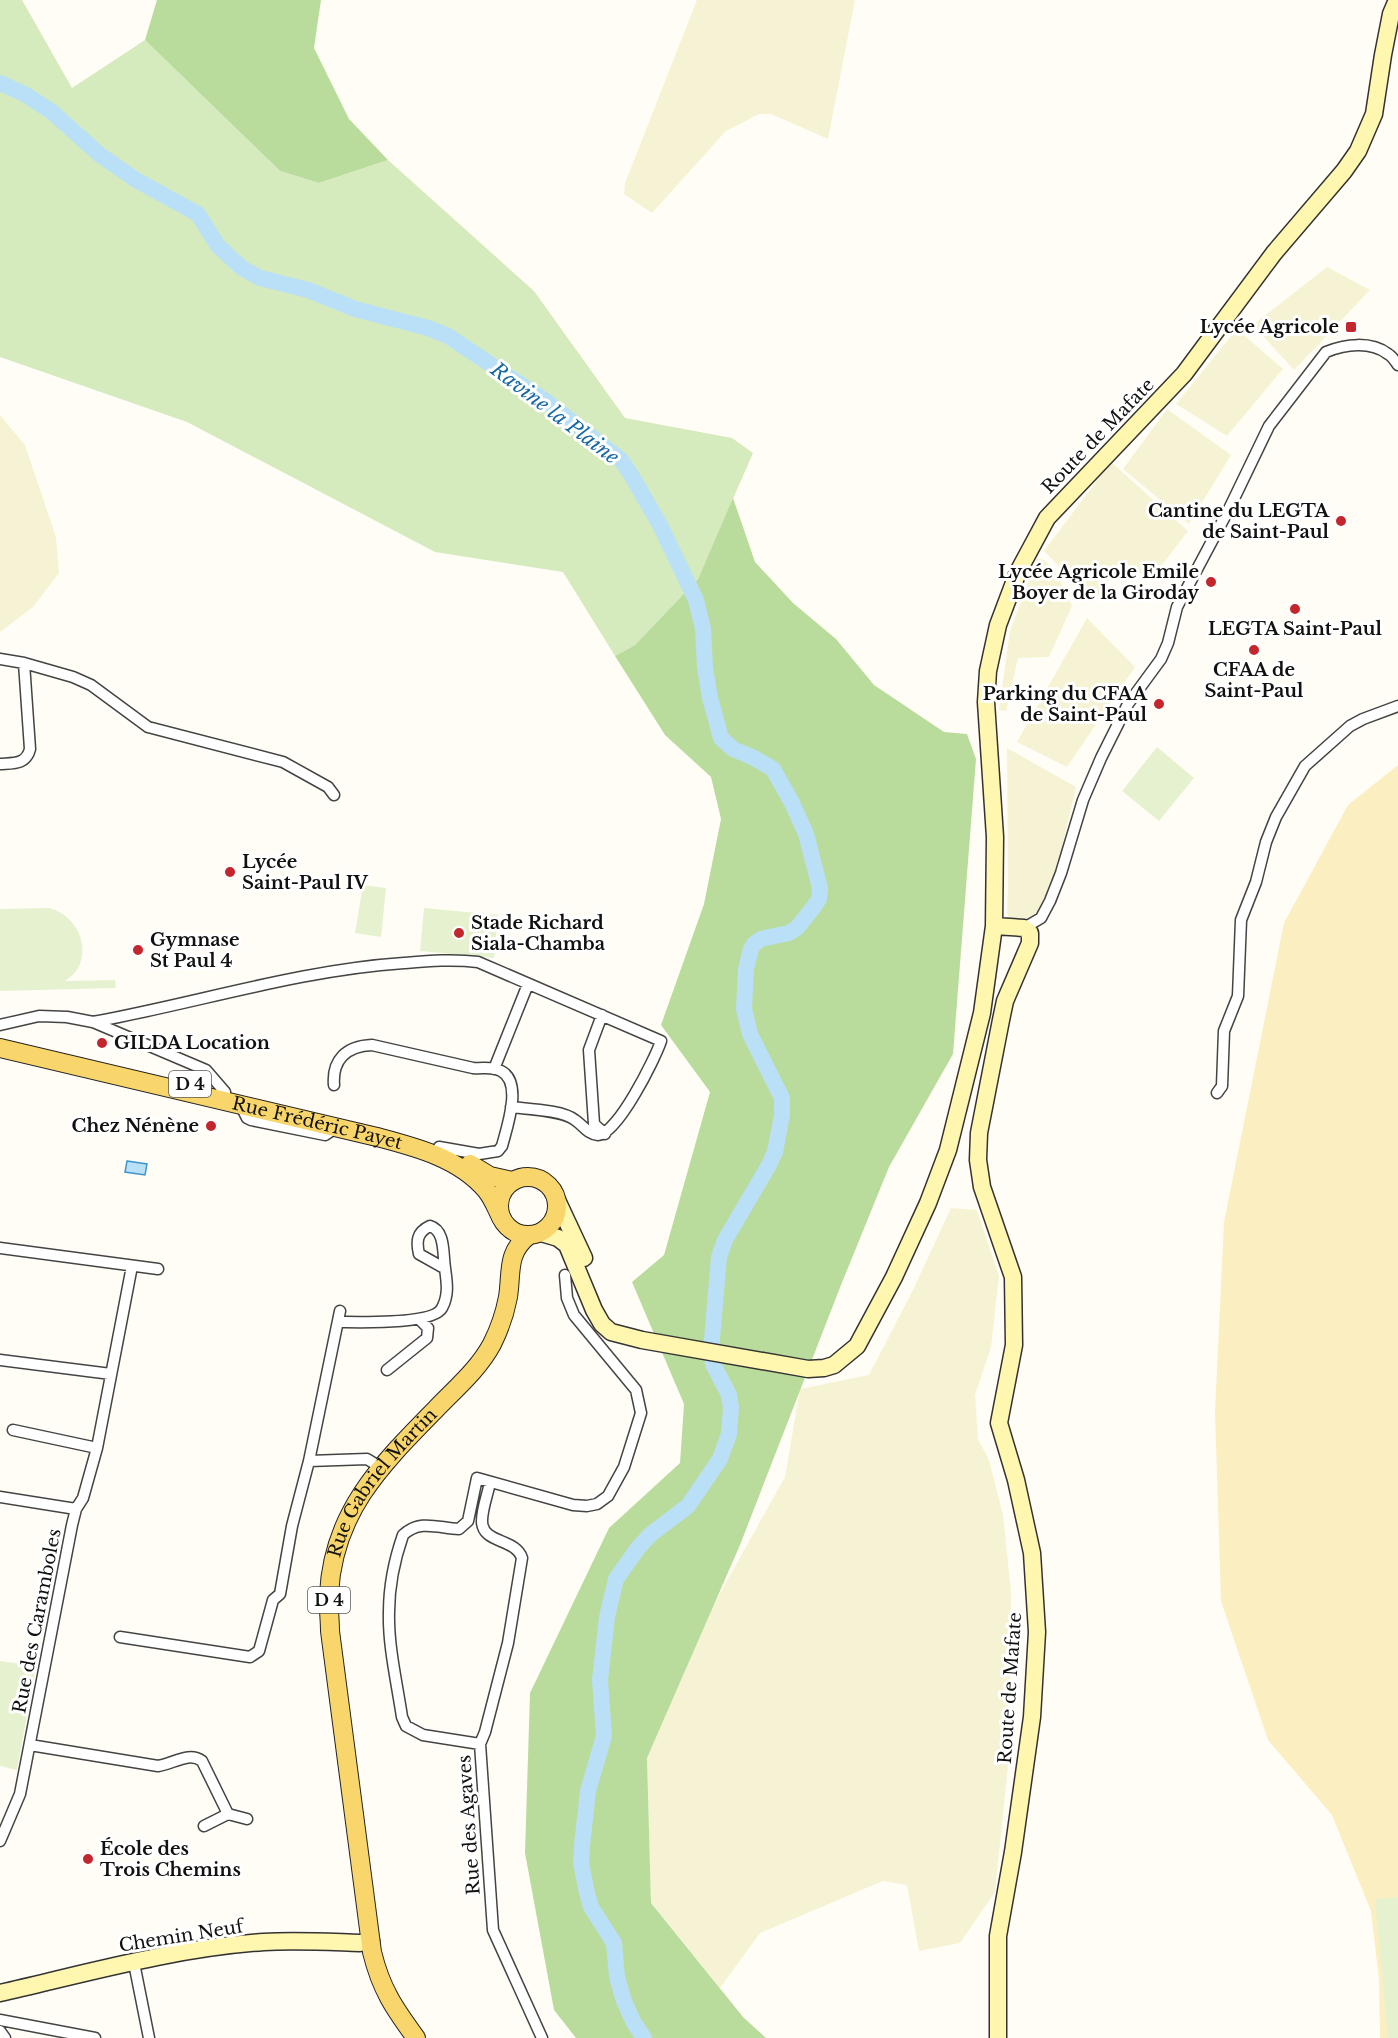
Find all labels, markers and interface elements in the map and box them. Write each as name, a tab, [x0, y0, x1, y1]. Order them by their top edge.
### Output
place label: Lycée Agricole	[1200, 316, 1339, 338]
marker: Lycée Agricole	[1344, 320, 1358, 334]
water label: Ravine la Plaine	[485, 356, 624, 469]
street label: Route de Mafate	[1037, 374, 1159, 498]
place label: Cantine du LEGTA de Saint-Paul	[1148, 500, 1330, 543]
marker: Cantine du LEGTA de Saint-Paul	[1334, 514, 1348, 528]
place label: Lycée Agricole Emile Boyer de la Giroday	[998, 561, 1199, 604]
marker: Lycée Agricole Emile Boyer de la Giroday	[1204, 575, 1218, 589]
marker: LEGTA Saint-Paul	[1288, 602, 1302, 616]
place label: LEGTA Saint-Paul	[1208, 618, 1383, 640]
marker: CFAA de Saint-Paul	[1247, 643, 1261, 657]
place label: CFAA de Saint-Paul	[1205, 659, 1304, 702]
place label: Parking du CFAA de Saint-Paul	[983, 683, 1148, 726]
marker: Parking du CFAA de Saint-Paul	[1152, 697, 1166, 711]
place label: Lycée Saint-Paul IV	[242, 851, 368, 894]
marker: Lycée Saint-Paul IV	[223, 865, 237, 879]
place label: Stade Richard Siala-Chamba	[471, 912, 606, 955]
marker: Stade Richard Siala-Chamba	[452, 926, 466, 940]
place label: Gymnase St Paul 4	[150, 929, 240, 972]
marker: Gymnase St Paul 4	[131, 943, 145, 957]
place label: GILDA Location	[114, 1032, 270, 1054]
marker: GILDA Location	[95, 1036, 109, 1050]
road number: D 4	[169, 1071, 211, 1097]
street label: Rue Frédéric Payet	[230, 1092, 405, 1154]
place label: Chez Nénène	[72, 1115, 199, 1137]
marker: Chez Nénène	[204, 1119, 218, 1133]
street label: Rue Gabriel Martin	[323, 1404, 441, 1560]
street label: Rue des Caramboles	[8, 1527, 66, 1715]
road number: D 4	[308, 1587, 350, 1613]
street label: Route de Mafate	[994, 1611, 1026, 1765]
street label: Rue des Agaves	[453, 1754, 485, 1896]
place label: École des Trois Chemins	[100, 1837, 241, 1881]
marker: École des Trois Chemins	[81, 1852, 95, 1866]
street label: Chemin Neuf	[117, 1915, 247, 1957]

